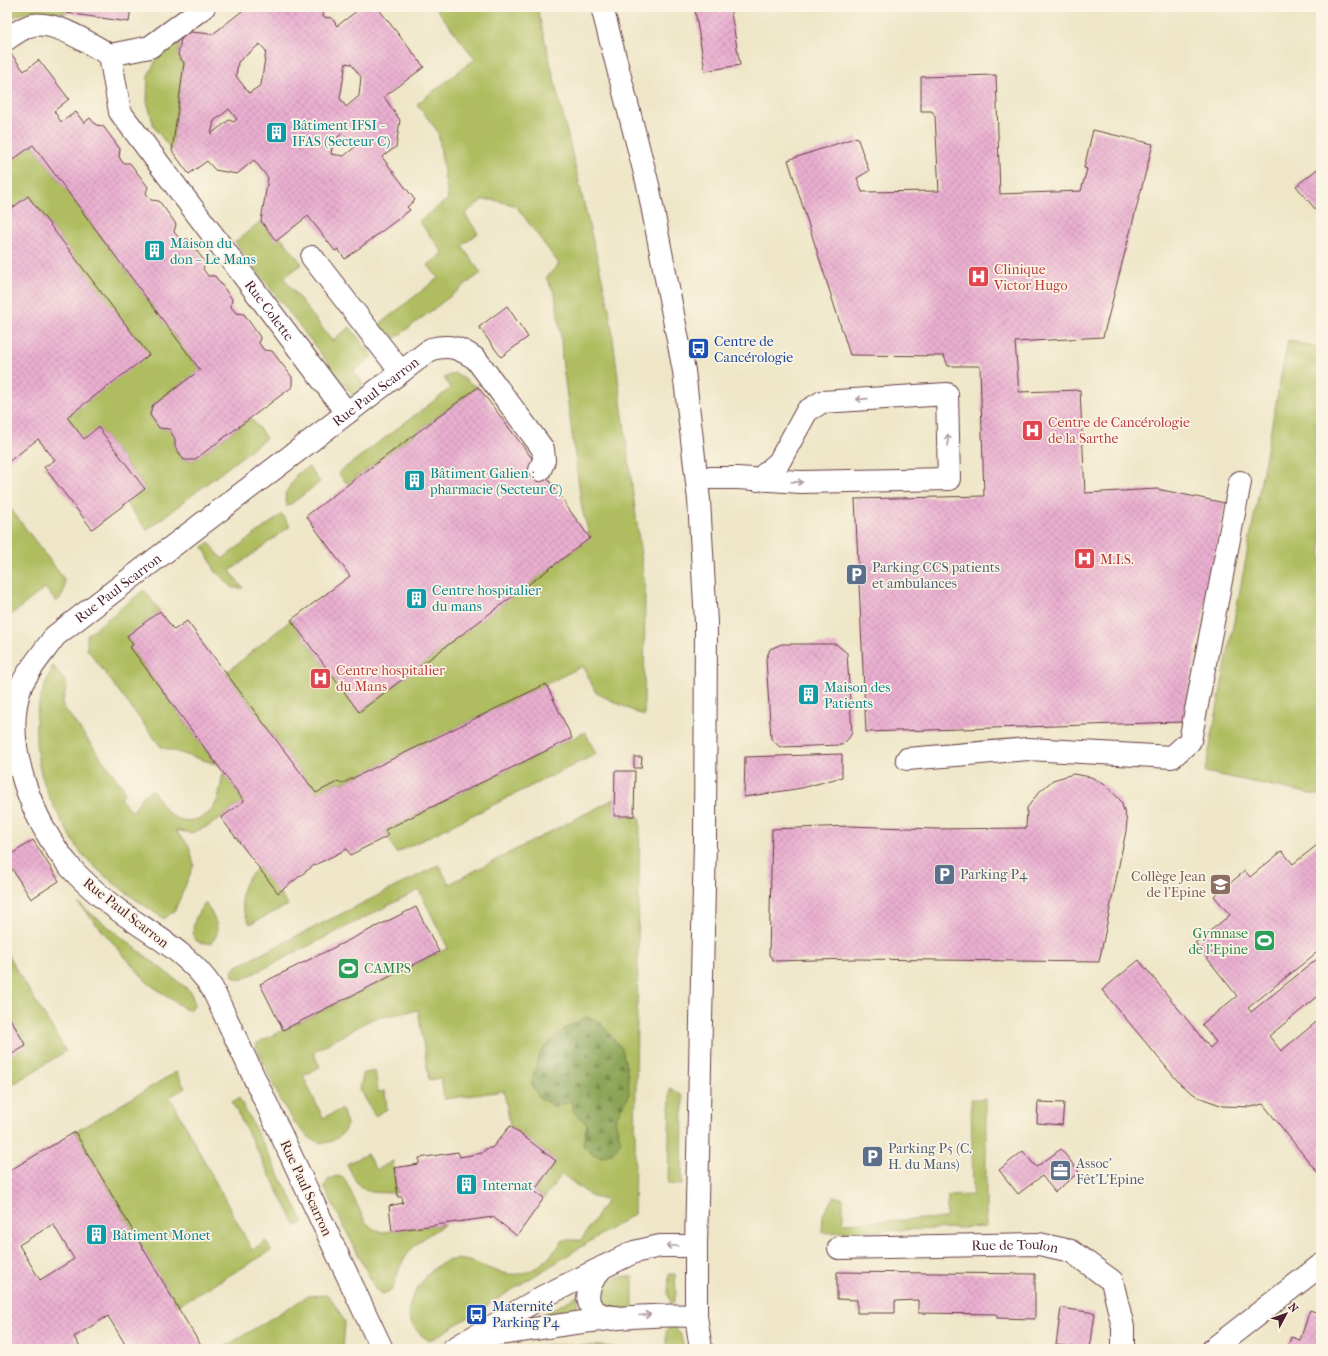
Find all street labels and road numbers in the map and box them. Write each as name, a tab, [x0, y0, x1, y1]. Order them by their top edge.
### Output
street label: Rue Colette	[241, 277, 298, 344]
street label: Rue Paul Scarron	[329, 353, 422, 430]
street label: Rue Paul Scarron	[71, 550, 164, 626]
street label: Rue Paul Scarron	[80, 874, 172, 952]
street label: Rue Paul Scarron	[276, 1137, 336, 1239]
street label: Rue de Toulon	[971, 1235, 1060, 1256]

